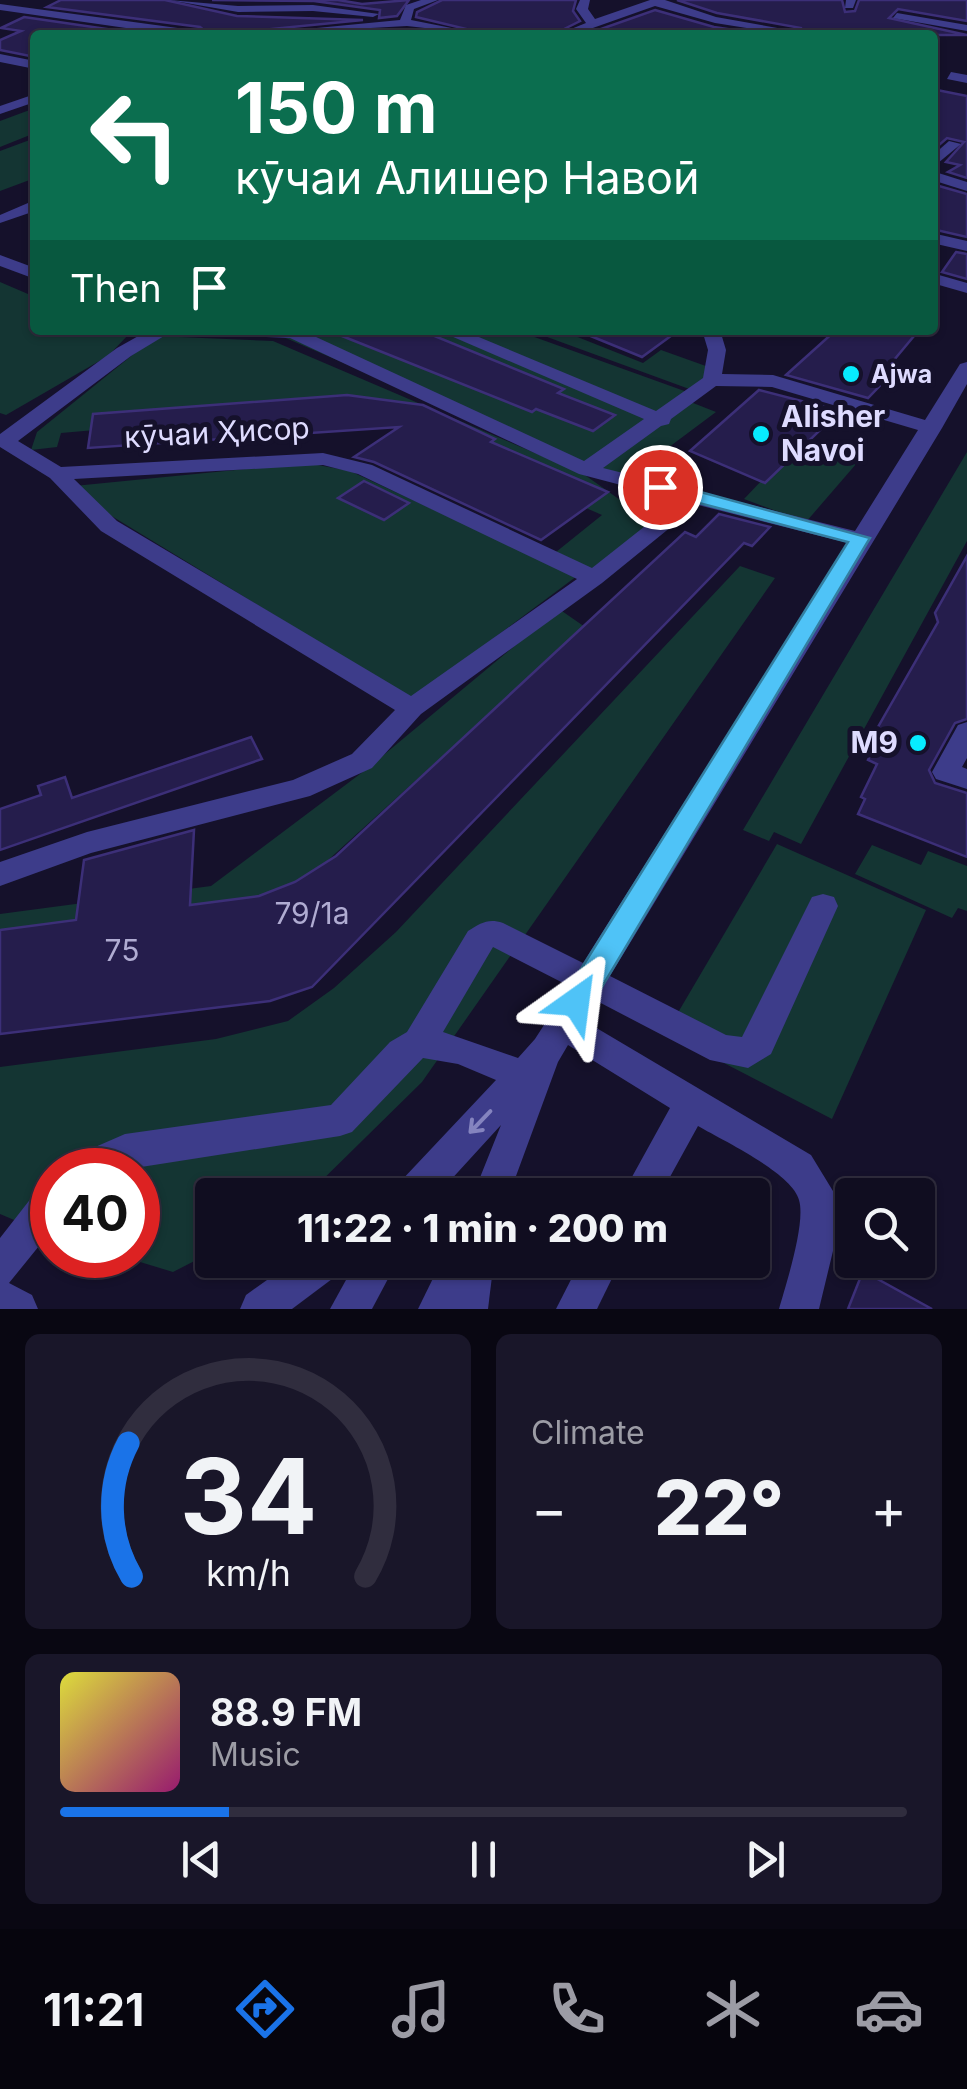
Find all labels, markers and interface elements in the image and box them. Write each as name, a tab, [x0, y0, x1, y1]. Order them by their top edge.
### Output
text: 150 m	[235, 65, 438, 150]
icon: left	[70, 70, 200, 200]
text: кӯчаи Алишер Навоӣ	[235, 150, 700, 205]
icon: arrive	[182, 260, 237, 315]
text: Then	[70, 265, 162, 311]
place label: Ajwa	[871, 359, 932, 389]
marker: Ajwa	[840, 363, 862, 385]
place label: Alisher Navoi	[781, 398, 885, 468]
street label: кӯчаи Ҳисор	[123, 409, 311, 455]
marker: Alisher Navoi	[750, 423, 772, 445]
pin	[618, 445, 703, 530]
icon: arrive	[633, 460, 688, 515]
place label: М9	[851, 724, 898, 760]
marker: М9	[907, 732, 929, 754]
house number: 79/1а	[274, 895, 350, 931]
house number: 75	[105, 932, 139, 968]
position arrow	[524, 950, 628, 1054]
one-way arrow	[468, 1109, 492, 1133]
speed limit sign: 40	[30, 1148, 160, 1278]
map controls	[835, 1178, 935, 1278]
button: search	[835, 1178, 935, 1278]
text: 11:22 · 1 min · 200 m	[297, 1205, 668, 1251]
text: Climate	[531, 1413, 645, 1452]
text: 34	[179, 1433, 317, 1559]
text: 22°	[654, 1462, 784, 1553]
text: −	[531, 1476, 567, 1542]
text: +	[871, 1476, 907, 1542]
text: km/h	[206, 1551, 290, 1595]
text: 88.9 FM	[210, 1689, 362, 1735]
text: Music	[210, 1735, 301, 1774]
icon: previous	[174, 1832, 229, 1887]
icon: pause	[456, 1832, 511, 1887]
icon: next	[738, 1832, 793, 1887]
icon: directions	[230, 1974, 300, 2044]
icon: music	[386, 1974, 456, 2044]
icon: phone	[542, 1974, 612, 2044]
icon: climate	[698, 1974, 768, 2044]
icon: car	[854, 1974, 924, 2044]
text: 11:21	[43, 1982, 145, 2037]

